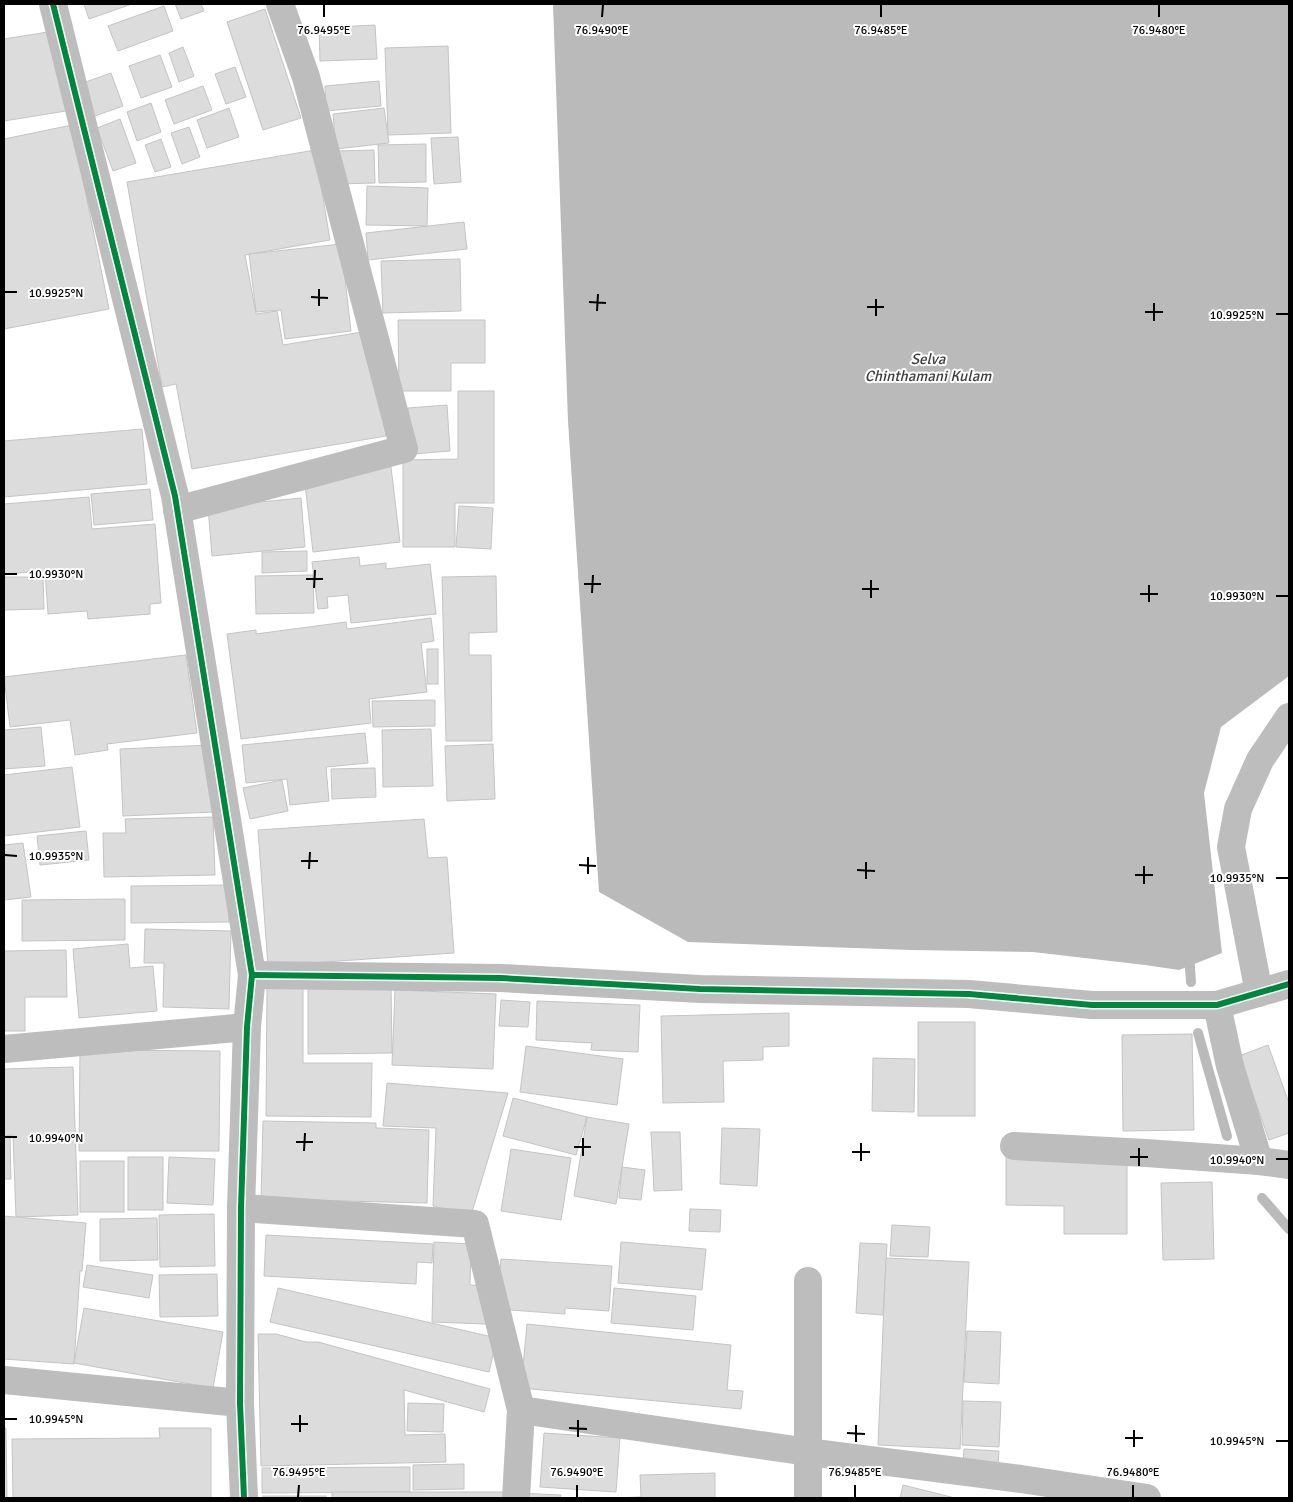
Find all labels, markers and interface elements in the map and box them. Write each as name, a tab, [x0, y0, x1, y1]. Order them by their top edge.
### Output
text: 76.9495°E	[297, 23, 351, 38]
text: 76.9490°E	[575, 23, 629, 38]
text: 76.9485°E	[854, 23, 908, 38]
text: 76.9480°E	[1132, 23, 1186, 38]
text: 10.9925°N	[29, 286, 83, 301]
text: 10.9925°N	[1210, 308, 1264, 323]
water label: Selva Chinthamani Kulam	[865, 350, 992, 385]
text: 10.9930°N	[29, 567, 83, 582]
text: 10.9930°N	[1210, 589, 1264, 604]
text: 10.9935°N	[29, 849, 83, 864]
text: 10.9935°N	[1210, 871, 1264, 886]
text: 10.9940°N	[29, 1131, 83, 1146]
text: 10.9940°N	[1210, 1153, 1264, 1168]
text: 10.9945°N	[29, 1412, 83, 1427]
text: 10.9945°N	[1210, 1434, 1264, 1449]
text: 76.9495°E	[272, 1465, 326, 1480]
text: 76.9490°E	[550, 1465, 604, 1480]
text: 76.9485°E	[828, 1465, 882, 1480]
text: 76.9480°E	[1106, 1465, 1160, 1480]

